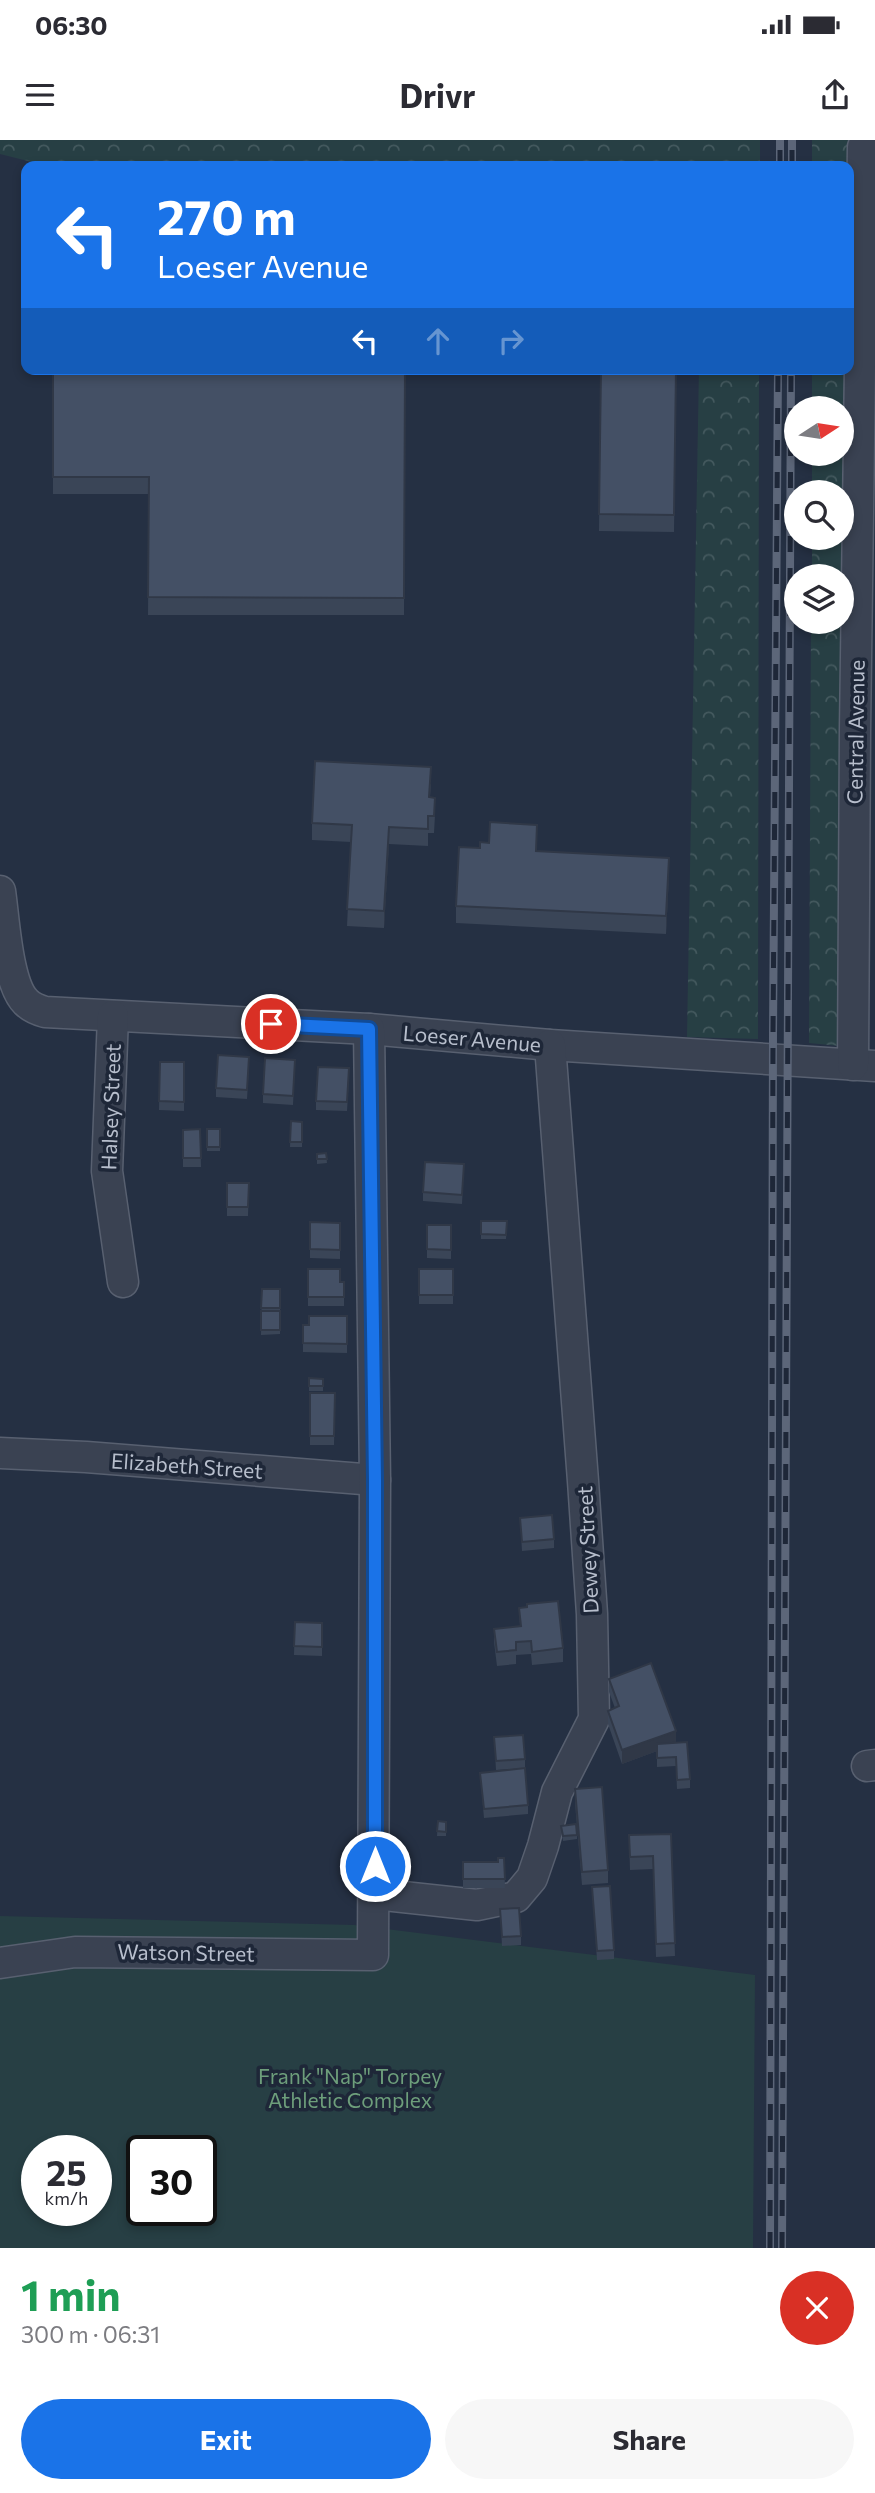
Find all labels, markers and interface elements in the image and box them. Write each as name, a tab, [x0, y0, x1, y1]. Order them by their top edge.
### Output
text: 06:30	[35, 9, 108, 40]
text: Drivr	[399, 75, 476, 115]
icon: menu	[21, 76, 59, 114]
icon: share	[816, 76, 854, 114]
text: 270 m	[157, 185, 296, 245]
icon: left	[42, 189, 133, 280]
text: Loeser Avenue	[157, 245, 368, 285]
icon: left	[346, 322, 384, 360]
icon: ahead	[419, 322, 457, 360]
icon: right	[492, 322, 530, 360]
north arrow	[784, 396, 854, 466]
map controls	[784, 396, 854, 634]
button: search	[784, 480, 854, 550]
button: layers	[784, 564, 854, 634]
street label: Central Avenue	[841, 659, 869, 805]
pin	[241, 994, 301, 1054]
icon: arrive	[252, 1005, 290, 1043]
street label: Loeser Avenue	[402, 1020, 542, 1056]
street label: Halsey Street	[95, 1043, 125, 1171]
street label: Elizabeth Street	[110, 1447, 264, 1483]
street label: Dewey Street	[571, 1486, 603, 1614]
position arrow	[338, 1829, 412, 1903]
street label: Watson Street	[117, 1938, 255, 1966]
park label: Frank "Nap" Torpey Athletic Complex	[258, 2063, 442, 2112]
speed limit sign: 30	[126, 2135, 217, 2226]
text: 25	[46, 2150, 87, 2193]
text: km/h	[45, 2187, 88, 2209]
text: 1 min	[21, 2268, 121, 2320]
button: close	[780, 2271, 854, 2345]
text: 300 m · 06:31	[21, 2320, 160, 2348]
button: Exit	[21, 2399, 431, 2479]
button: Share	[445, 2399, 854, 2479]

